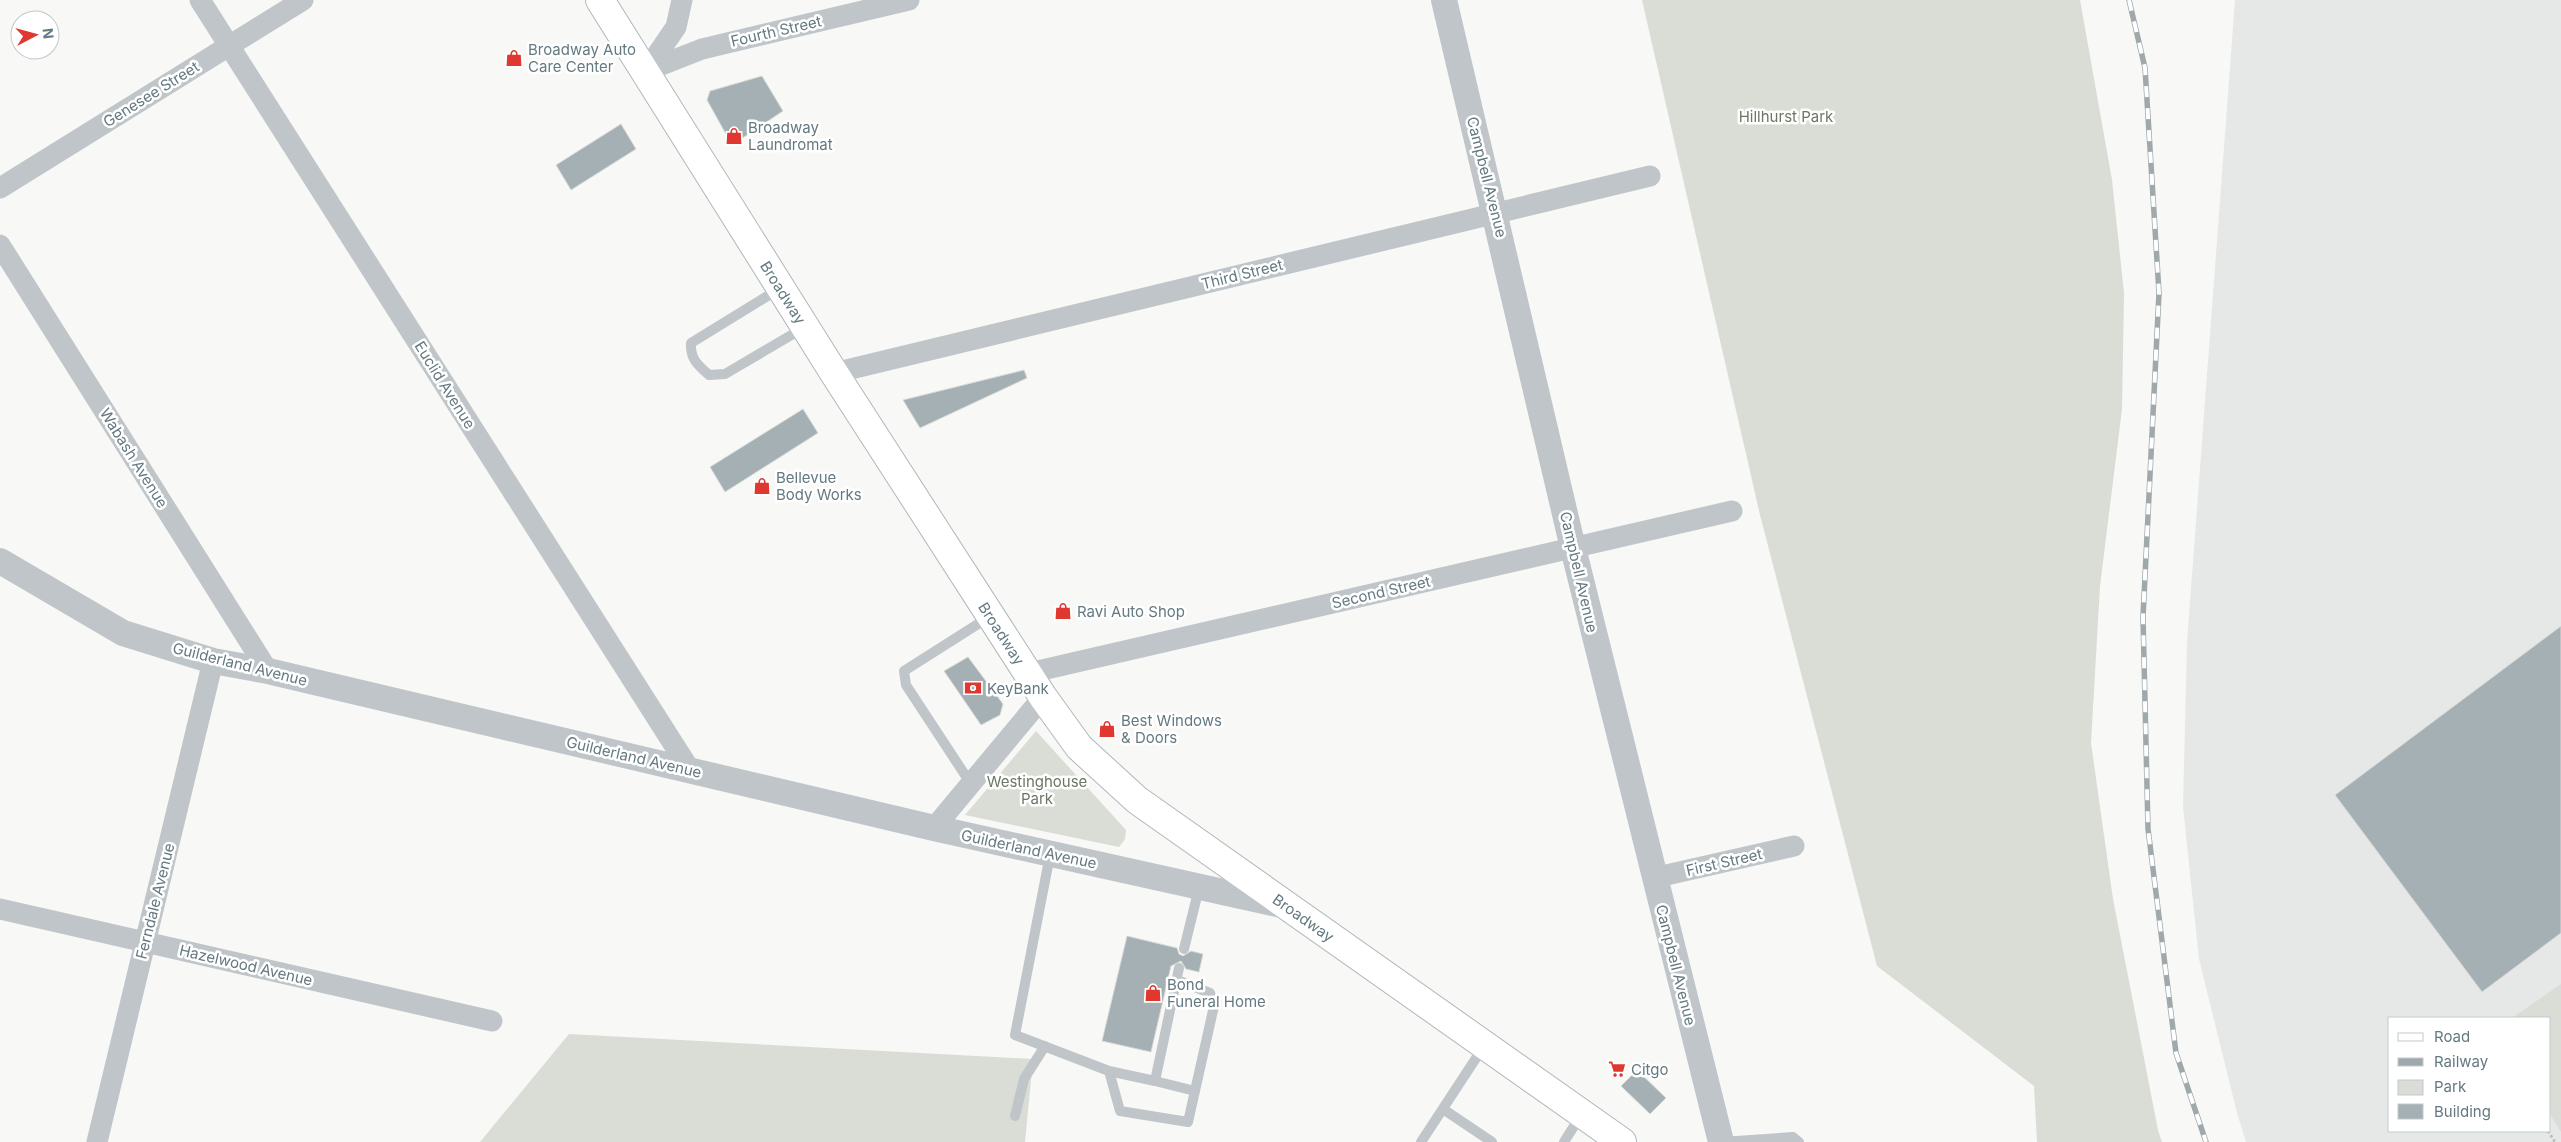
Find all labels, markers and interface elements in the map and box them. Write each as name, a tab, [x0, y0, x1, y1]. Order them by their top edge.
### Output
north arrow	[10, 10, 60, 60]
street label: Fourth Street	[729, 11, 823, 51]
text: N	[39, 27, 57, 40]
place label: Broadway Auto Care Center	[528, 40, 636, 76]
shop icon: Broadway Auto Care Center	[504, 48, 524, 68]
street label: Genesee Street	[100, 57, 203, 131]
park label: Hillhurst Park	[1739, 107, 1834, 126]
street label: Campbell Avenue	[1463, 115, 1511, 239]
place label: Broadway Laundromat	[748, 118, 833, 154]
shop icon: Broadway Laundromat	[724, 126, 744, 146]
street label: Third Street	[1199, 255, 1285, 293]
street label: Broadway	[756, 257, 811, 328]
street label: Euclid Avenue	[410, 338, 480, 432]
street label: Wabash Avenue	[96, 405, 172, 511]
place label: Bellevue Body Works	[776, 468, 862, 504]
shop icon: Bellevue Body Works	[752, 476, 772, 496]
street label: Campbell Avenue	[1556, 510, 1602, 634]
street label: Second Street	[1330, 571, 1432, 613]
street label: Broadway	[975, 598, 1029, 669]
shop icon: Ravi Auto Shop	[1053, 601, 1073, 621]
place label: Ravi Auto Shop	[1077, 602, 1185, 621]
street label: Guilderland Avenue	[171, 638, 309, 690]
bank icon: KeyBank	[963, 678, 983, 698]
place label: KeyBank	[987, 679, 1050, 698]
place label: Best Windows & Doors	[1121, 711, 1222, 747]
shop icon: Best Windows & Doors	[1097, 719, 1117, 739]
street label: Guilderland Avenue	[565, 732, 703, 782]
park label: Westinghouse Park	[987, 772, 1087, 808]
street label: Guilderland Avenue	[959, 825, 1099, 873]
street label: Ferndale Avenue	[131, 841, 179, 961]
street label: First Street	[1684, 844, 1764, 880]
street label: Broadway	[1269, 889, 1339, 946]
street label: Campbell Avenue	[1652, 903, 1700, 1027]
street label: Hazelwood Avenue	[178, 940, 314, 990]
place label: Bond Funeral Home	[1167, 975, 1266, 1011]
shop icon: Bond Funeral Home	[1143, 983, 1163, 1003]
legend	[2388, 1017, 2551, 1132]
text: Road	[2434, 1027, 2470, 1046]
text: Railway	[2434, 1052, 2489, 1071]
supermarket icon: Citgo	[1607, 1059, 1627, 1079]
place label: Citgo	[1631, 1060, 1669, 1079]
text: Park	[2434, 1077, 2467, 1096]
text: Building	[2434, 1102, 2491, 1121]

